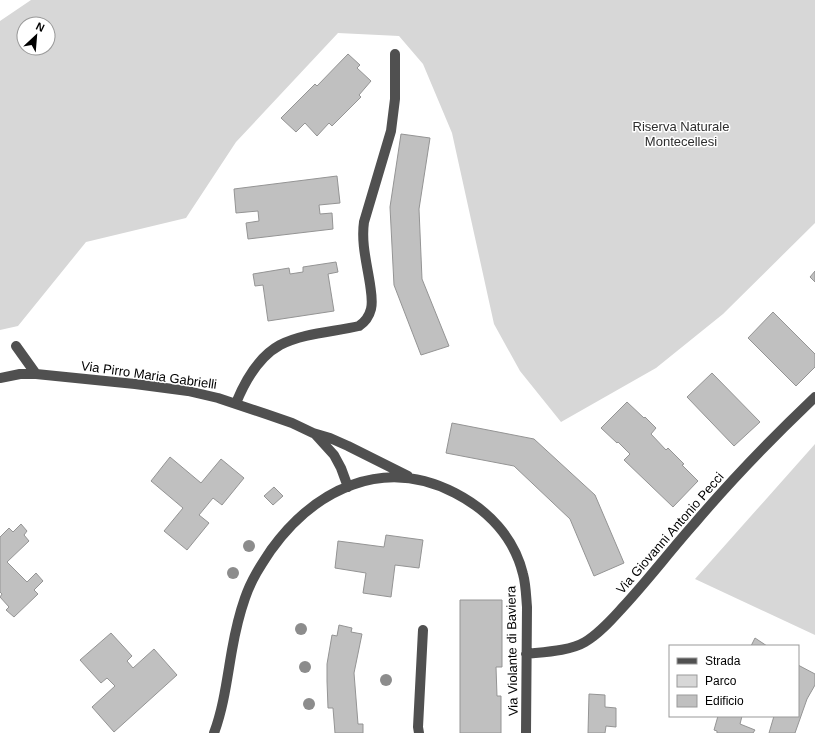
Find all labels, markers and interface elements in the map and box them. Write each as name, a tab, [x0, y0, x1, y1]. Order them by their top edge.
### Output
north arrow	[16, 16, 56, 56]
text: N	[34, 20, 47, 34]
park label: Riserva Naturale Montecellesi	[633, 119, 729, 149]
street label: Via Pirro Maria Gabrielli	[80, 358, 218, 392]
street label: Via Giovanni Antonio Pecci	[613, 469, 727, 597]
street label: Via Violante di Baviera	[503, 585, 521, 716]
legend	[669, 645, 799, 717]
text: Strada	[705, 654, 741, 668]
text: Parco	[705, 674, 737, 688]
text: Edificio	[705, 694, 744, 708]

